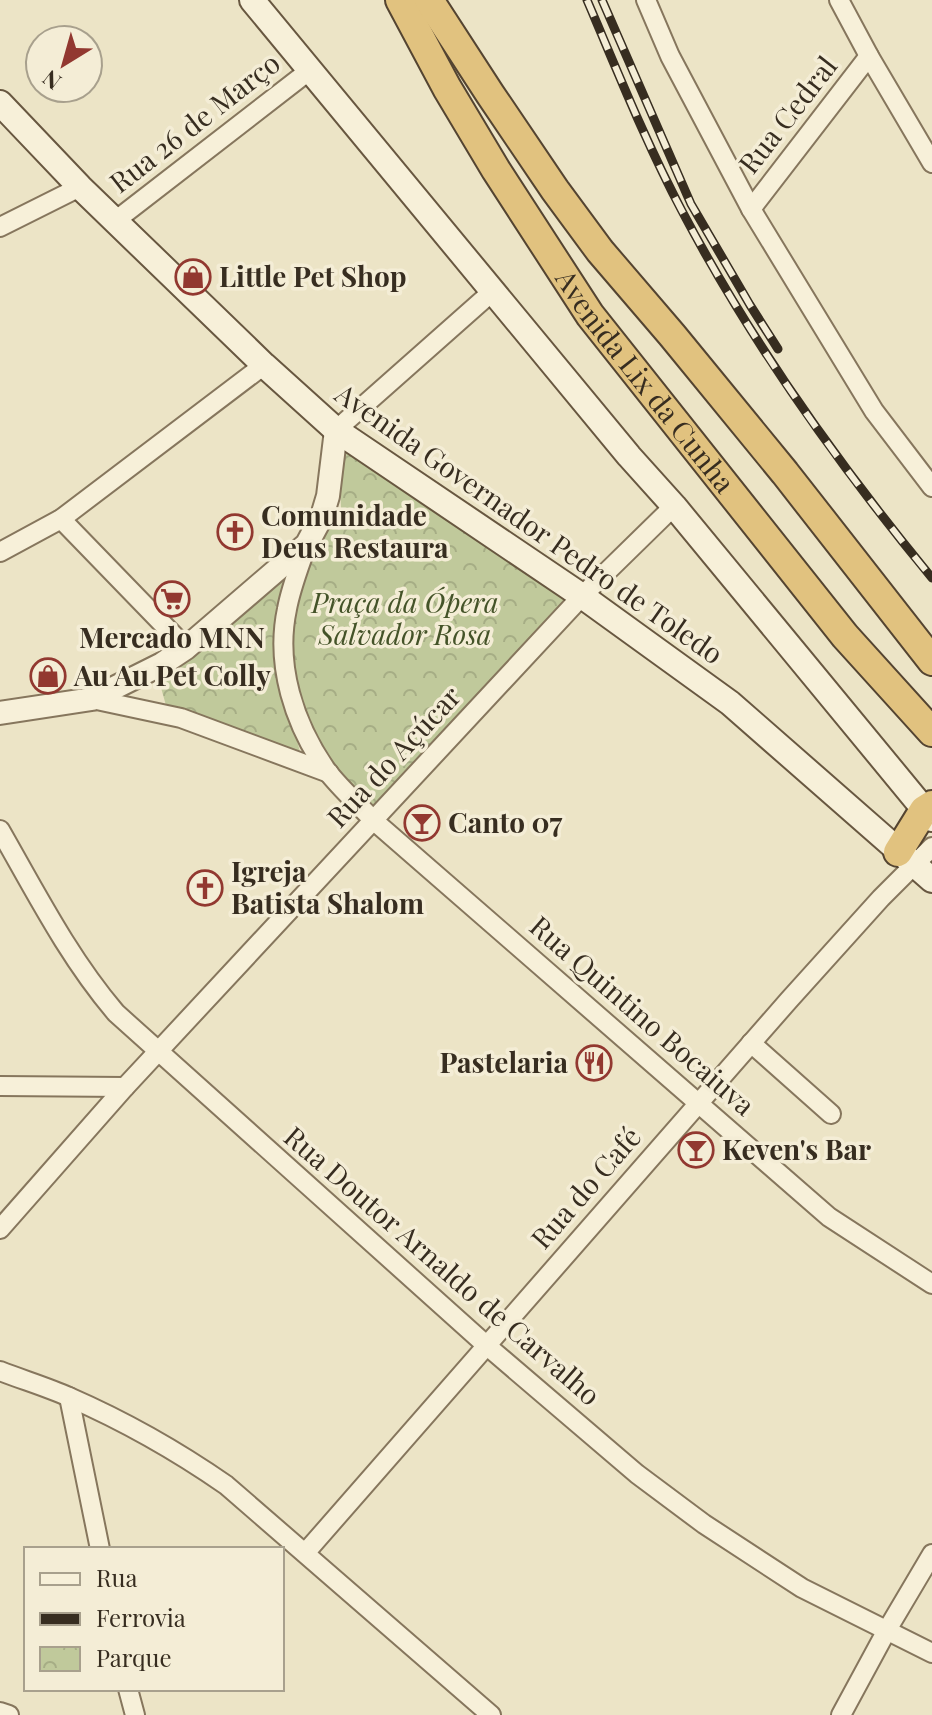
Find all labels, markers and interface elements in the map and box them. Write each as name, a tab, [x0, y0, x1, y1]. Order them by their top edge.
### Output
north arrow	[24, 24, 104, 104]
street label: Rua 26 de Março	[101, 44, 287, 200]
street label: Rua Cedral	[729, 48, 844, 180]
text: N	[36, 64, 67, 98]
place label: Little Pet Shop	[219, 257, 407, 294]
shop icon: Little Pet Shop	[174, 258, 212, 296]
street label: Avenida Lix da Cunha	[548, 261, 744, 500]
street label: Avenida Governador Pedro de Toledo	[328, 374, 731, 671]
place label: Comunidade Deus Restaura	[261, 496, 449, 565]
church icon: Comunidade Deus Restaura	[216, 513, 254, 551]
supermarket icon: Mercado MNN	[153, 580, 191, 618]
park label: Praça da Ópera Salvador Rosa	[310, 583, 499, 652]
place label: Mercado MNN	[79, 618, 265, 655]
place label: Au Au Pet Colly	[73, 656, 271, 693]
shop icon: Au Au Pet Colly	[29, 657, 67, 695]
street label: Rua do Açúcar	[318, 677, 468, 834]
place label: Canto 07	[448, 803, 563, 840]
bar icon: Canto 07	[403, 804, 441, 842]
place label: Igreja Batista Shalom	[231, 852, 424, 921]
church icon: Igreja Batista Shalom	[186, 869, 224, 907]
street label: Rua Quintino Bocaiuva	[523, 907, 763, 1123]
place label: Pastelaria	[439, 1043, 568, 1080]
restaurant icon: Pastelaria	[575, 1044, 613, 1082]
street label: Rua Doutor Arnaldo de Carvalho	[277, 1117, 609, 1412]
street label: Rua do Café	[522, 1118, 648, 1256]
place label: Keven's Bar	[722, 1130, 871, 1167]
bar icon: Keven's Bar	[677, 1131, 715, 1169]
legend	[24, 1547, 284, 1691]
text: Rua	[96, 1561, 137, 1593]
text: Ferrovia	[96, 1601, 186, 1633]
text: Parque	[96, 1641, 172, 1673]

